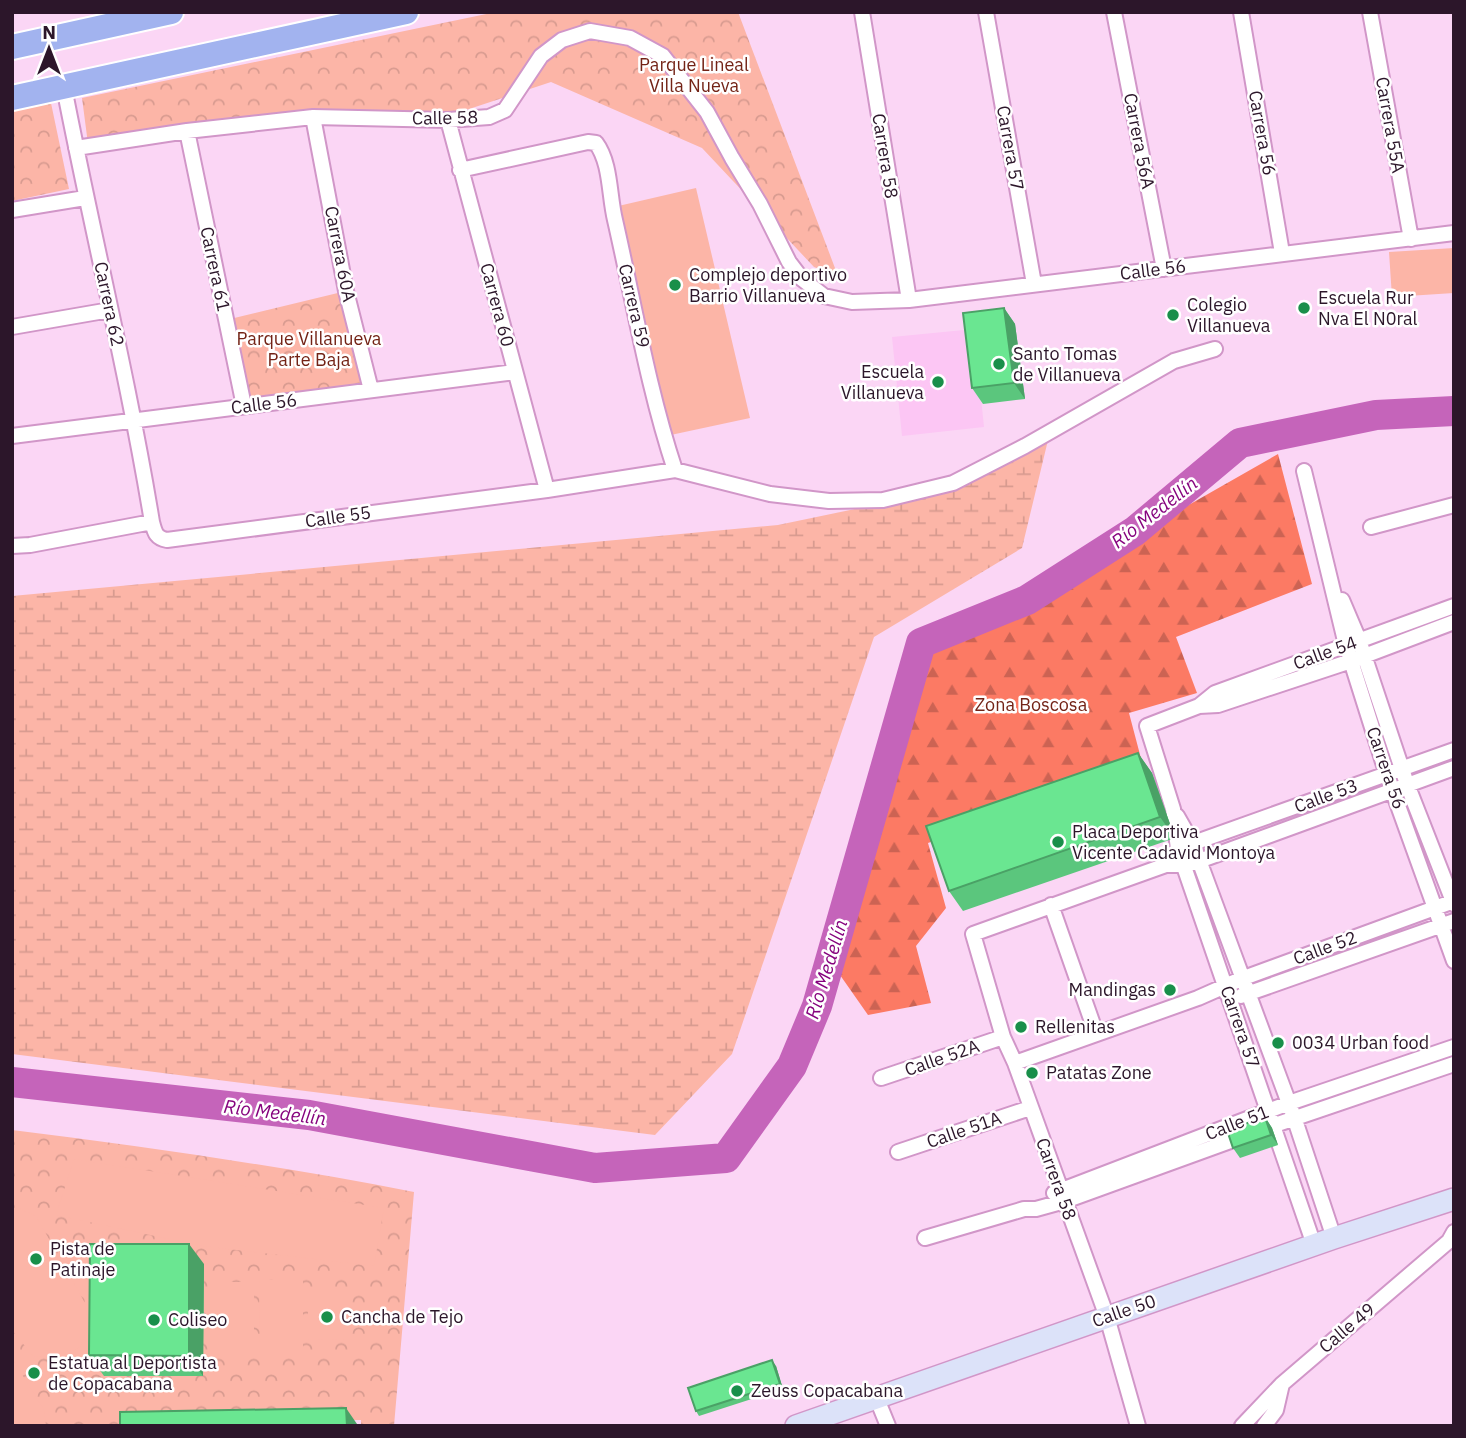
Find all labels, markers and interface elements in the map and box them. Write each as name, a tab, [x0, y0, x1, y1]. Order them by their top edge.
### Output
north arrow	[14, 14, 84, 84]
text: N	[42, 20, 56, 44]
park label: Parque Lineal Villa Nueva	[639, 53, 749, 97]
street label: Carrera 55A	[1371, 75, 1410, 175]
street label: Carrera 56	[1244, 89, 1281, 177]
street label: Carrera 56A	[1119, 91, 1160, 191]
street label: Carrera 57	[992, 104, 1029, 192]
street label: Calle 58	[412, 105, 478, 130]
street label: Carrera 58	[867, 112, 904, 200]
street label: Carrera 60A	[320, 204, 361, 304]
street label: Carrera 61	[195, 225, 236, 313]
street label: Calle 56	[1119, 254, 1187, 285]
street label: Carrera 62	[89, 260, 130, 348]
street label: Carrera 60	[475, 260, 520, 349]
street label: Carrera 59	[614, 262, 655, 350]
place label: Complejo deportivo Barrio Villanueva	[689, 263, 847, 307]
marker: Complejo deportivo Barrio Villanueva	[667, 277, 683, 293]
place label: Escuela Rur Nva El N0ral	[1318, 286, 1418, 330]
place label: Colegio Villanueva	[1187, 293, 1271, 337]
marker: Escuela Rur Nva El N0ral	[1296, 300, 1312, 316]
marker: Colegio Villanueva	[1165, 307, 1181, 323]
park label: Parque Villanueva Parte Baja	[237, 327, 382, 371]
place label: Santo Tomas de Villanueva	[1013, 342, 1121, 386]
marker: Santo Tomas de Villanueva	[991, 356, 1007, 372]
place label: Escuela Villanueva	[841, 360, 924, 404]
marker: Escuela Villanueva	[930, 374, 946, 390]
street label: Calle 56	[230, 388, 298, 419]
water label: Río Medellín	[1106, 471, 1202, 553]
street label: Calle 55	[304, 501, 372, 533]
street label: Calle 54	[1290, 630, 1360, 675]
park label: Zona Boscosa	[975, 693, 1088, 716]
street label: Carrera 56	[1362, 724, 1411, 812]
street label: Calle 53	[1291, 773, 1361, 818]
place label: Placa Deportiva Vicente Cadavid Montoya	[1072, 820, 1276, 864]
marker: Placa Deportiva Vicente Cadavid Montoya	[1050, 834, 1066, 850]
water label: Río Medellín	[799, 916, 853, 1022]
street label: Calle 52	[1290, 925, 1360, 970]
place label: Mandingas	[1069, 978, 1156, 1001]
marker: Mandingas	[1162, 982, 1178, 998]
street label: Carrera 57	[1216, 983, 1265, 1071]
place label: Rellenitas	[1035, 1015, 1115, 1038]
marker: Rellenitas	[1013, 1019, 1029, 1035]
place label: 0034 Urban food	[1292, 1031, 1429, 1054]
street label: Calle 52A	[901, 1034, 983, 1081]
marker: 0034 Urban food	[1270, 1035, 1286, 1051]
place label: Patatas Zone	[1046, 1061, 1152, 1084]
marker: Patatas Zone	[1024, 1065, 1040, 1081]
water label: Río Medellín	[222, 1094, 328, 1130]
street label: Calle 51	[1202, 1100, 1272, 1145]
street label: Calle 51A	[923, 1106, 1005, 1153]
street label: Carrera 58	[1031, 1135, 1082, 1223]
place label: Pista de Patinaje	[50, 1237, 115, 1281]
marker: Pista de Patinaje	[28, 1251, 44, 1267]
street label: Calle 50	[1089, 1289, 1159, 1332]
street label: Calle 49	[1314, 1298, 1379, 1358]
place label: Cancha de Tejo	[341, 1305, 463, 1328]
place label: Coliseo	[168, 1308, 227, 1331]
marker: Cancha de Tejo	[319, 1309, 335, 1325]
marker: Coliseo	[146, 1312, 162, 1328]
place label: Estatua al Deportista de Copacabana	[48, 1351, 217, 1395]
marker: Estatua al Deportista de Copacabana	[26, 1365, 42, 1381]
place label: Zeuss Copacabana	[751, 1379, 903, 1402]
marker: Zeuss Copacabana	[729, 1383, 745, 1399]

